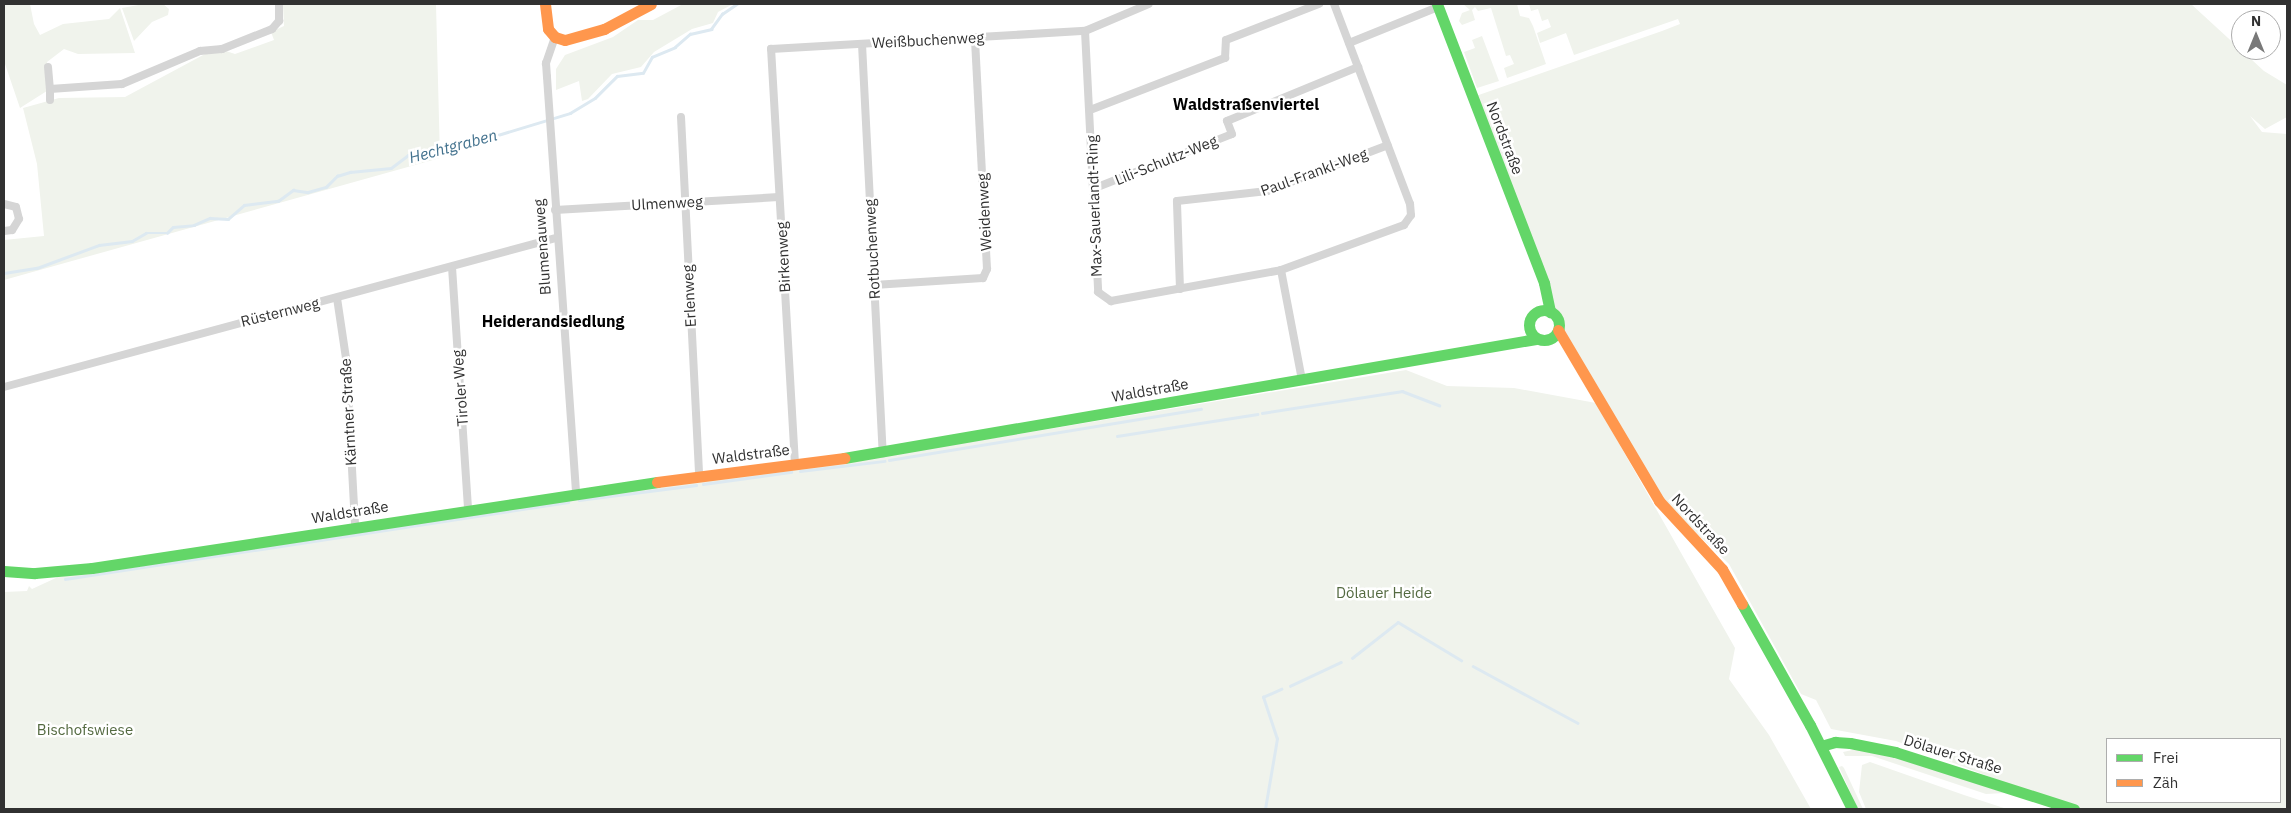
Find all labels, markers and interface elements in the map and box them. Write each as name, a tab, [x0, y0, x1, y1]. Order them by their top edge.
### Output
north arrow	[2231, 10, 2281, 60]
text: N	[2251, 12, 2261, 30]
street label: Weißbuchenweg	[871, 28, 985, 52]
district label: Waldstraßenviertel	[1173, 94, 1319, 114]
street label: Nordstraße	[1483, 99, 1527, 177]
water label: Hechtgraben	[407, 125, 499, 167]
street label: Lili-Schultz-Weg	[1112, 131, 1220, 189]
street label: Max-Sauerlandt-Ring	[1083, 135, 1105, 277]
street label: Paul-Frankl-Weg	[1258, 144, 1370, 200]
street label: Weidenweg	[973, 173, 995, 251]
street label: Ulmenweg	[631, 192, 703, 214]
street label: Blumenauweg	[530, 198, 554, 296]
street label: Rotbuchenweg	[860, 198, 884, 300]
street label: Birkenweg	[772, 221, 794, 293]
street label: Erlenweg	[678, 264, 700, 328]
street label: Rüsternweg	[239, 294, 321, 330]
district label: Heiderandsiedlung	[482, 311, 624, 331]
street label: Tiroler Weg	[448, 349, 472, 427]
street label: Kärntner Straße	[336, 358, 360, 466]
street label: Waldstraße	[1110, 374, 1190, 406]
street label: Waldstraße	[711, 440, 791, 468]
street label: Nordstraße	[1668, 490, 1734, 558]
street label: Waldstraße	[310, 497, 390, 527]
park label: Dölauer Heide	[1336, 584, 1432, 602]
park label: Bischofswiese	[37, 721, 133, 739]
street label: Dölauer Straße	[1902, 731, 2004, 777]
legend	[2106, 738, 2281, 803]
text: Frei	[2153, 748, 2179, 767]
text: Zäh	[2153, 773, 2178, 792]

